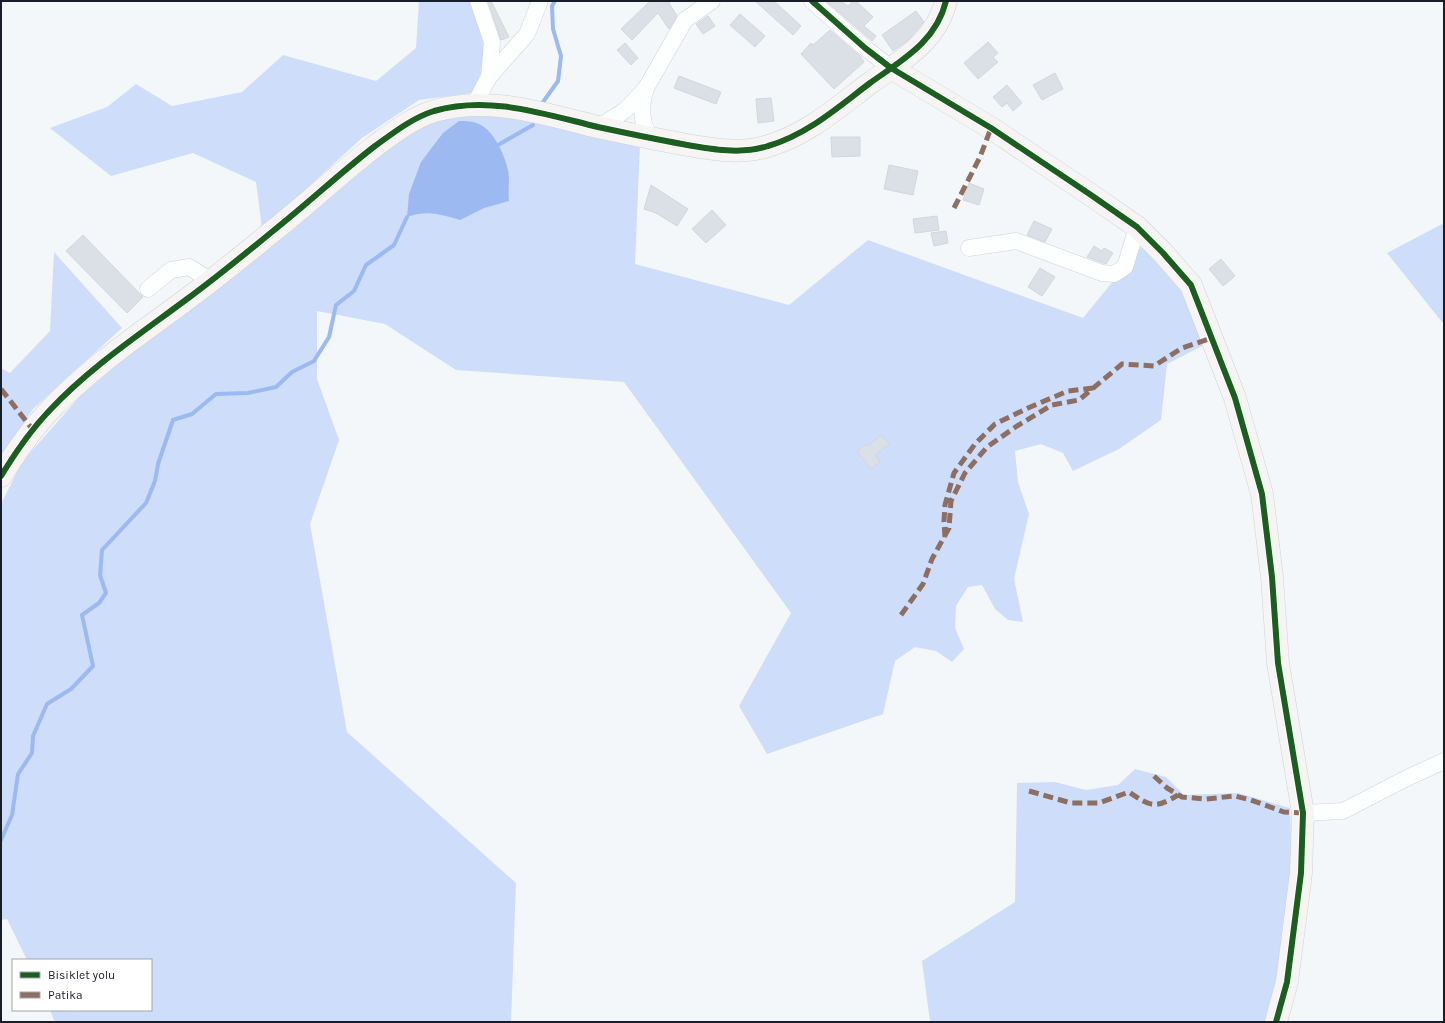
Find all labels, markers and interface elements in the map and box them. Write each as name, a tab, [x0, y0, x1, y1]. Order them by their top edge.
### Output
legend	[12, 959, 152, 1011]
text: Bisiklet yolu	[48, 968, 115, 982]
text: Patika	[48, 988, 83, 1002]

